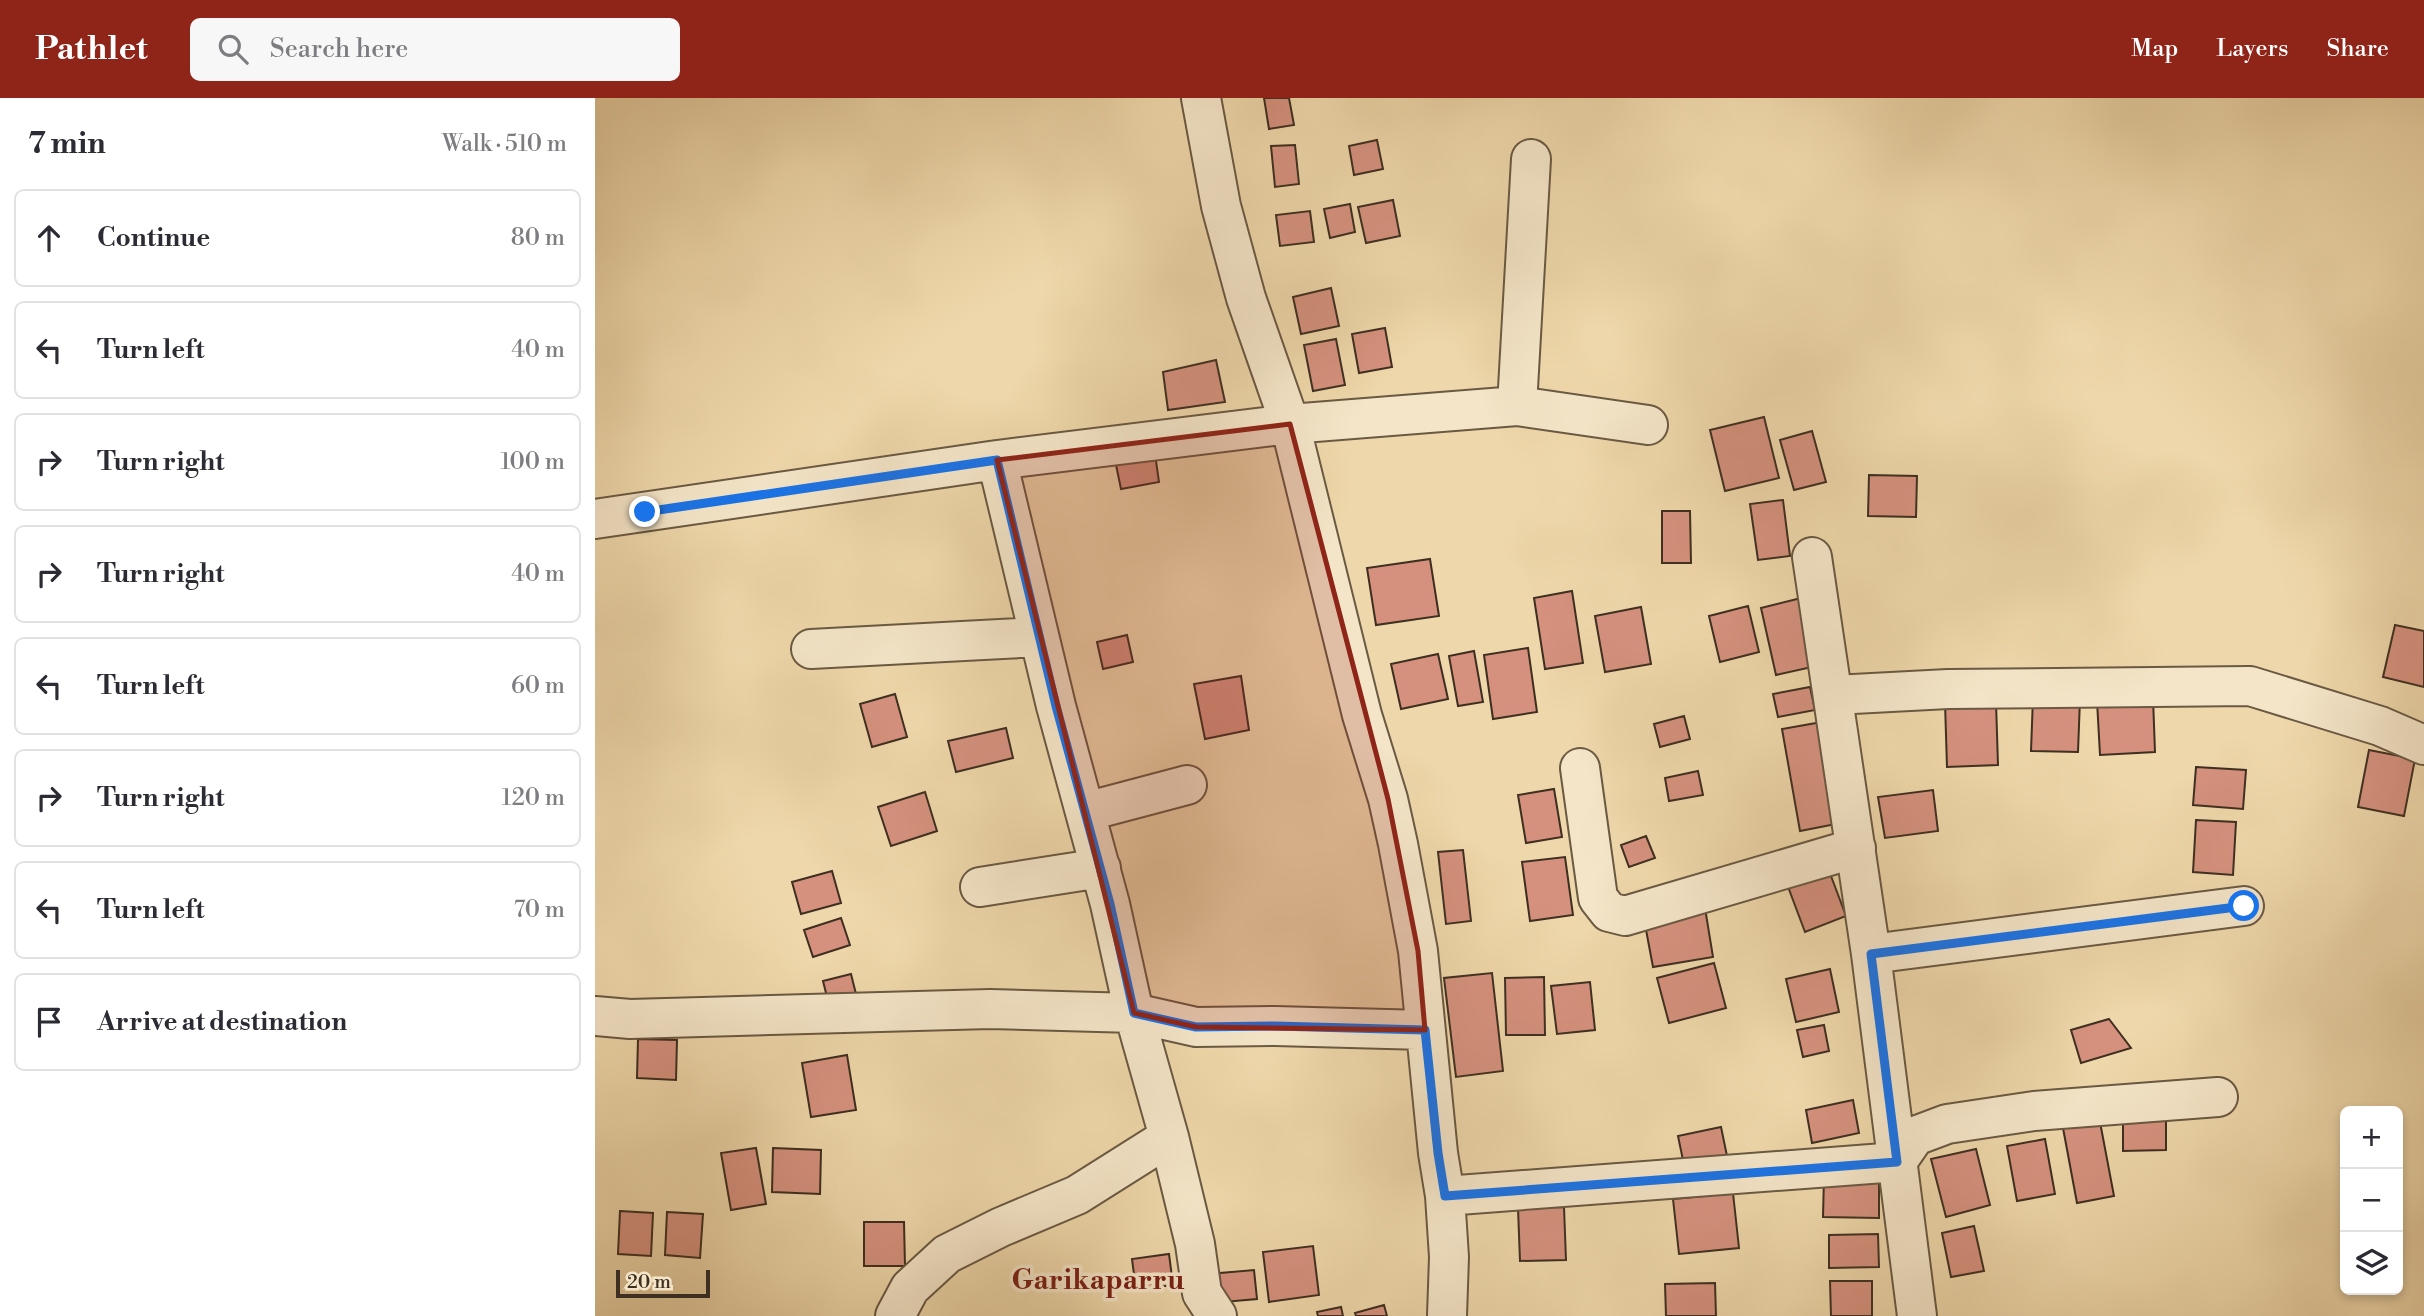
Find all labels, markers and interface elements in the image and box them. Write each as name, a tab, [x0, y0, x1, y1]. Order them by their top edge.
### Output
search box	[190, 18, 680, 81]
text: Pathlet	[35, 29, 148, 70]
icon: search	[214, 30, 252, 68]
text: Search here	[270, 33, 408, 65]
text: Map	[2131, 34, 2178, 64]
text: Layers	[2216, 34, 2288, 64]
text: Share	[2326, 34, 2389, 64]
text: 7 min	[28, 125, 106, 163]
text: Walk · 510 m	[442, 130, 567, 158]
icon: ahead	[30, 219, 68, 257]
text: Continue	[97, 222, 210, 254]
text: 80 m	[511, 224, 565, 252]
icon: left	[30, 331, 68, 369]
text: Turn left	[97, 334, 205, 366]
text: 40 m	[511, 336, 565, 364]
icon: right	[30, 443, 68, 481]
text: Turn right	[97, 446, 225, 478]
text: 100 m	[500, 448, 565, 476]
route end	[629, 496, 660, 527]
icon: right	[30, 555, 68, 593]
text: Turn right	[97, 558, 225, 590]
text: 40 m	[511, 560, 565, 588]
icon: left	[30, 667, 68, 705]
text: Turn left	[97, 670, 205, 702]
text: 60 m	[511, 672, 565, 700]
icon: right	[30, 779, 68, 817]
text: Turn right	[97, 782, 225, 814]
text: 120 m	[501, 784, 565, 812]
route start	[2228, 890, 2259, 921]
icon: left	[30, 891, 68, 929]
text: Turn left	[97, 894, 205, 926]
text: 70 m	[514, 896, 565, 924]
icon: arrive	[30, 1003, 68, 1041]
text: Arrive at destination	[97, 1006, 347, 1038]
map controls	[2340, 1106, 2403, 1295]
button: +	[2340, 1106, 2403, 1169]
button: −	[2340, 1169, 2403, 1232]
button: layers	[2340, 1232, 2403, 1295]
district label: Garikaparru	[1011, 1263, 1185, 1298]
scale bar	[616, 1267, 711, 1299]
text: 20 m	[627, 1270, 671, 1294]

